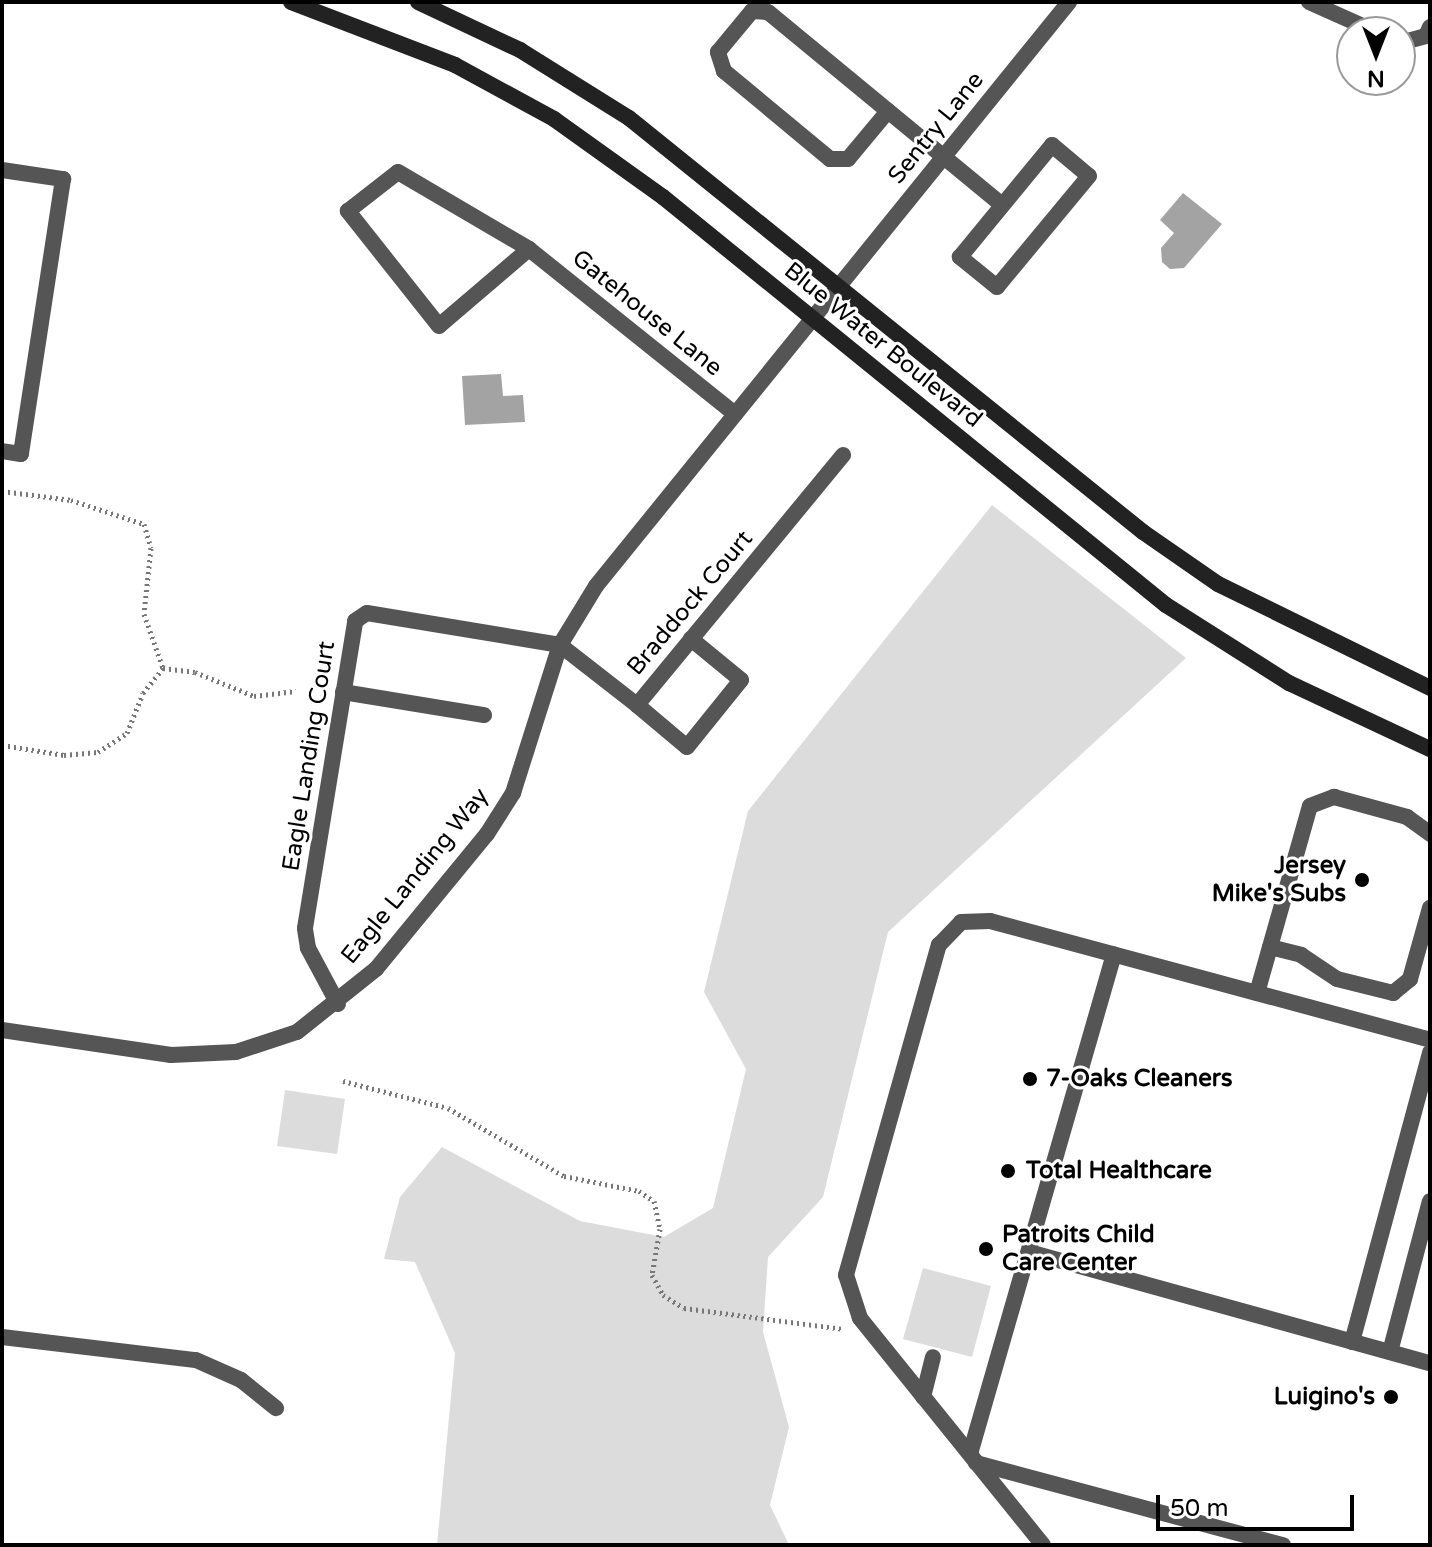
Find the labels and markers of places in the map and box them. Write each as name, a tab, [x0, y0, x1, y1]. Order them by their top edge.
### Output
place label: Jersey Mike's Subs	[1212, 852, 1346, 908]
marker: Jersey Mike's Subs	[1353, 871, 1371, 889]
place label: 7-Oaks Cleaners	[1046, 1065, 1232, 1093]
marker: 7-Oaks Cleaners	[1021, 1070, 1039, 1088]
place label: Total Healthcare	[1026, 1157, 1212, 1185]
marker: Total Healthcare	[997, 1160, 1019, 1182]
place label: Patroits Child Care Center	[1002, 1221, 1155, 1277]
marker: Patroits Child Care Center	[977, 1240, 995, 1258]
place label: Luigino's	[1274, 1383, 1375, 1411]
marker: Luigino's	[1382, 1388, 1400, 1406]

